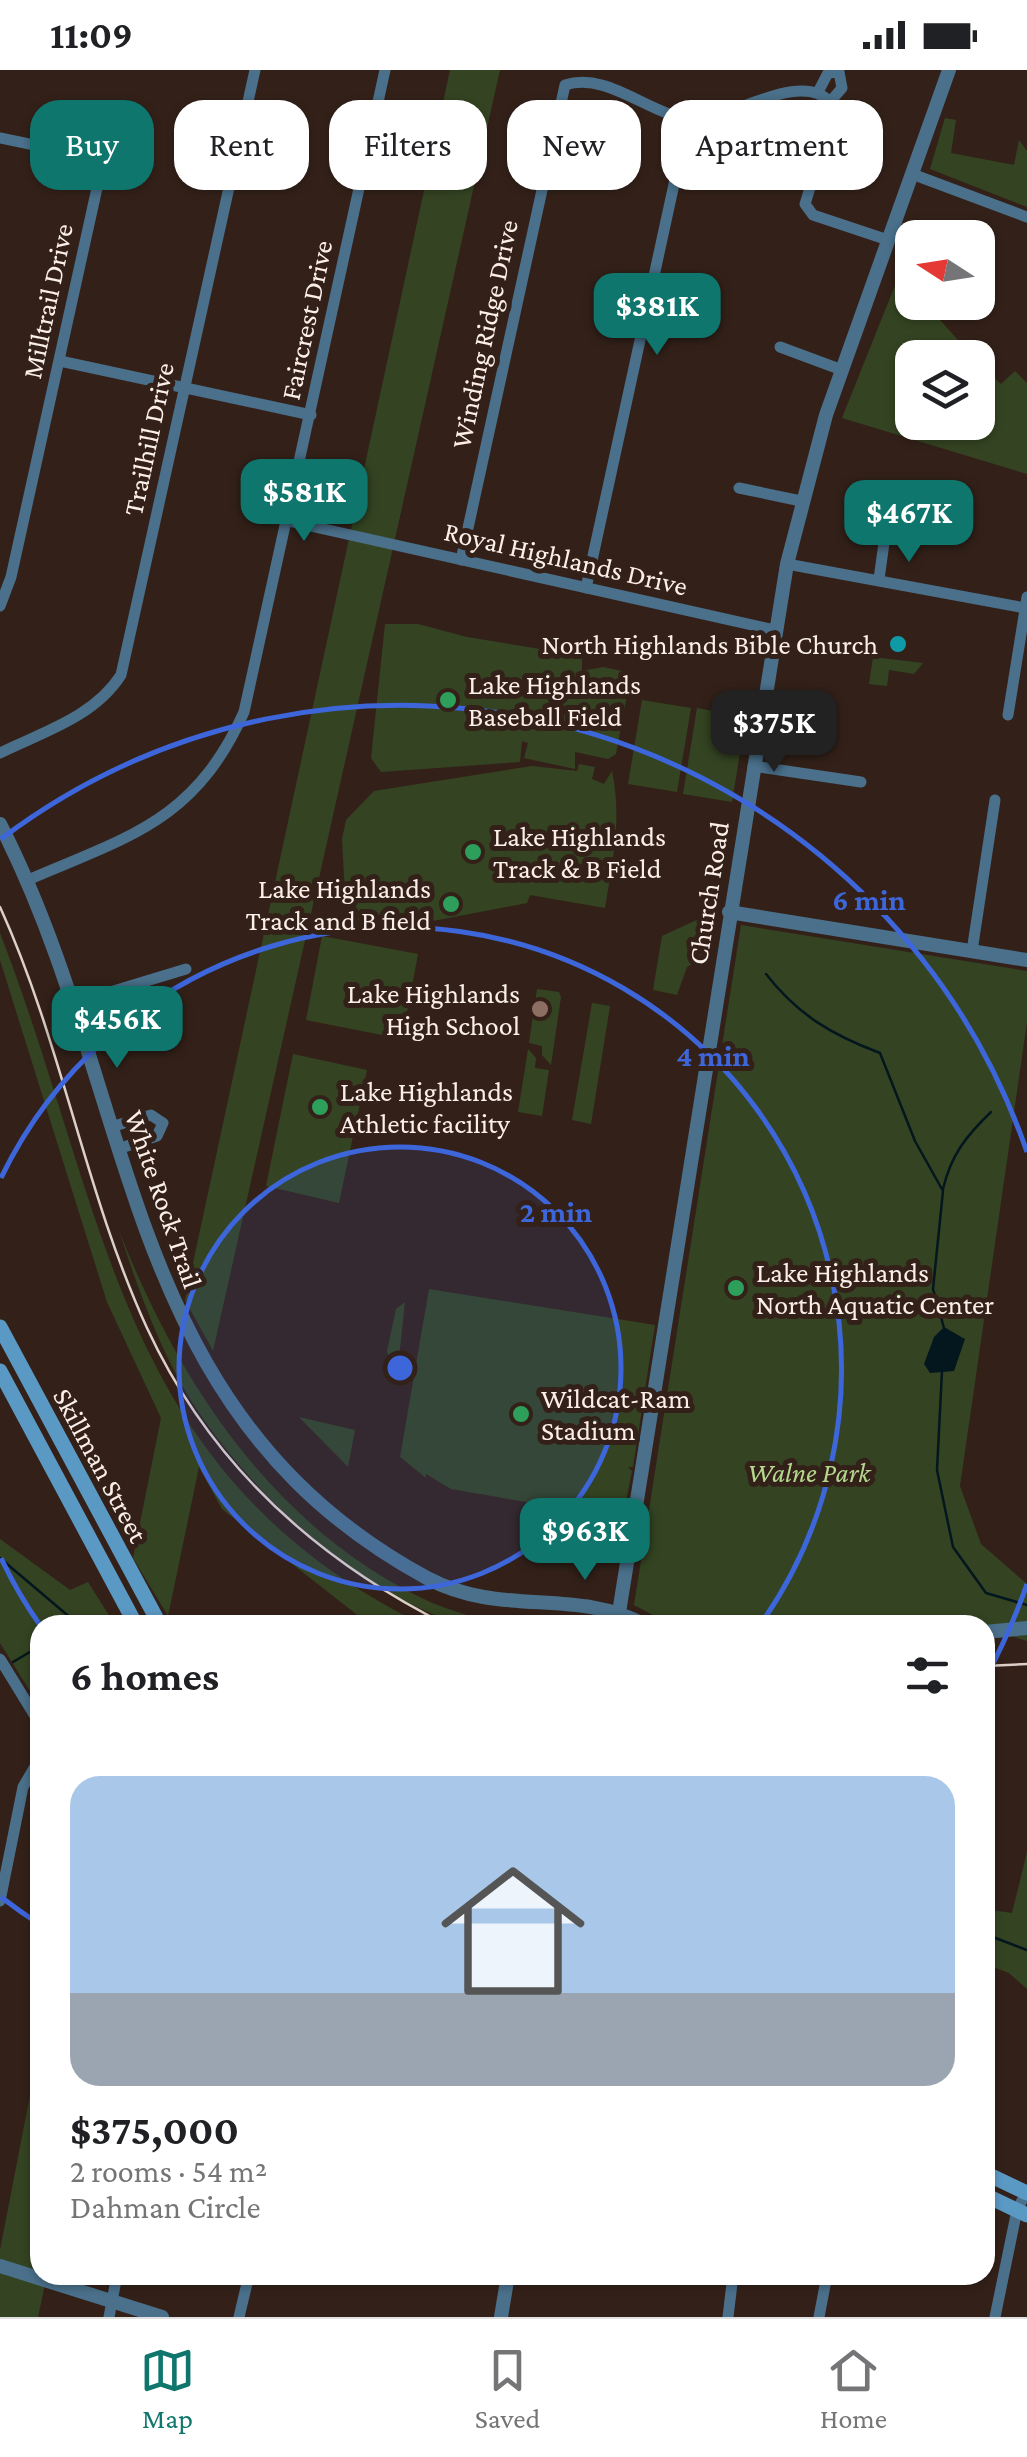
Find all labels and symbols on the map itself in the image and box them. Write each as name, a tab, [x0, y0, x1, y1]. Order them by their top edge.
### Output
street label: Winding Ridge Drive	[445, 217, 524, 451]
north arrow	[895, 220, 995, 320]
street label: Milltrail Drive	[16, 221, 79, 381]
street label: Faircrest Drive	[274, 237, 339, 403]
pin: $381K	[587, 273, 727, 358]
street label: Trailhill Drive	[117, 360, 180, 518]
pin: $581K	[234, 459, 374, 544]
pin: $467K	[839, 480, 979, 565]
street label: Royal Highlands Drive	[441, 515, 691, 602]
place label: North Highlands Bible Church	[542, 629, 878, 660]
marker: North Highlands Bible Church	[887, 633, 909, 655]
place label: Lake Highlands Baseball Field	[468, 669, 641, 732]
marker: Lake Highlands Baseball Field	[437, 689, 459, 711]
pin: $375K	[704, 690, 844, 775]
street label: Church Road	[682, 819, 735, 967]
place label: Lake Highlands Track & B Field	[493, 821, 666, 884]
marker: Lake Highlands Track & B Field	[462, 841, 484, 863]
place label: Lake Highlands Track and B field	[245, 873, 431, 936]
text: 6 min	[832, 883, 906, 916]
marker: Lake Highlands Track and B field	[440, 893, 462, 915]
place label: Lake Highlands High School	[347, 978, 520, 1041]
pin: $456K	[47, 986, 187, 1071]
marker: Lake Highlands High School	[529, 998, 551, 1020]
text: 4 min	[676, 1039, 750, 1072]
place label: Lake Highlands Athletic facility	[340, 1076, 513, 1139]
marker: Lake Highlands Athletic facility	[309, 1096, 331, 1118]
street label: White Rock Trail	[119, 1106, 208, 1292]
text: 2 min	[520, 1195, 592, 1228]
place label: Lake Highlands North Aquatic Center	[756, 1257, 994, 1320]
marker: Lake Highlands North Aquatic Center	[725, 1277, 747, 1299]
centre of rings	[382, 1350, 418, 1386]
street label: Skillman Street	[47, 1383, 154, 1548]
place label: Wildcat-Ram Stadium	[541, 1383, 690, 1446]
marker: Wildcat-Ram Stadium	[510, 1403, 532, 1425]
park label: Walne Park	[748, 1457, 872, 1488]
pin: $963K	[515, 1498, 655, 1583]

